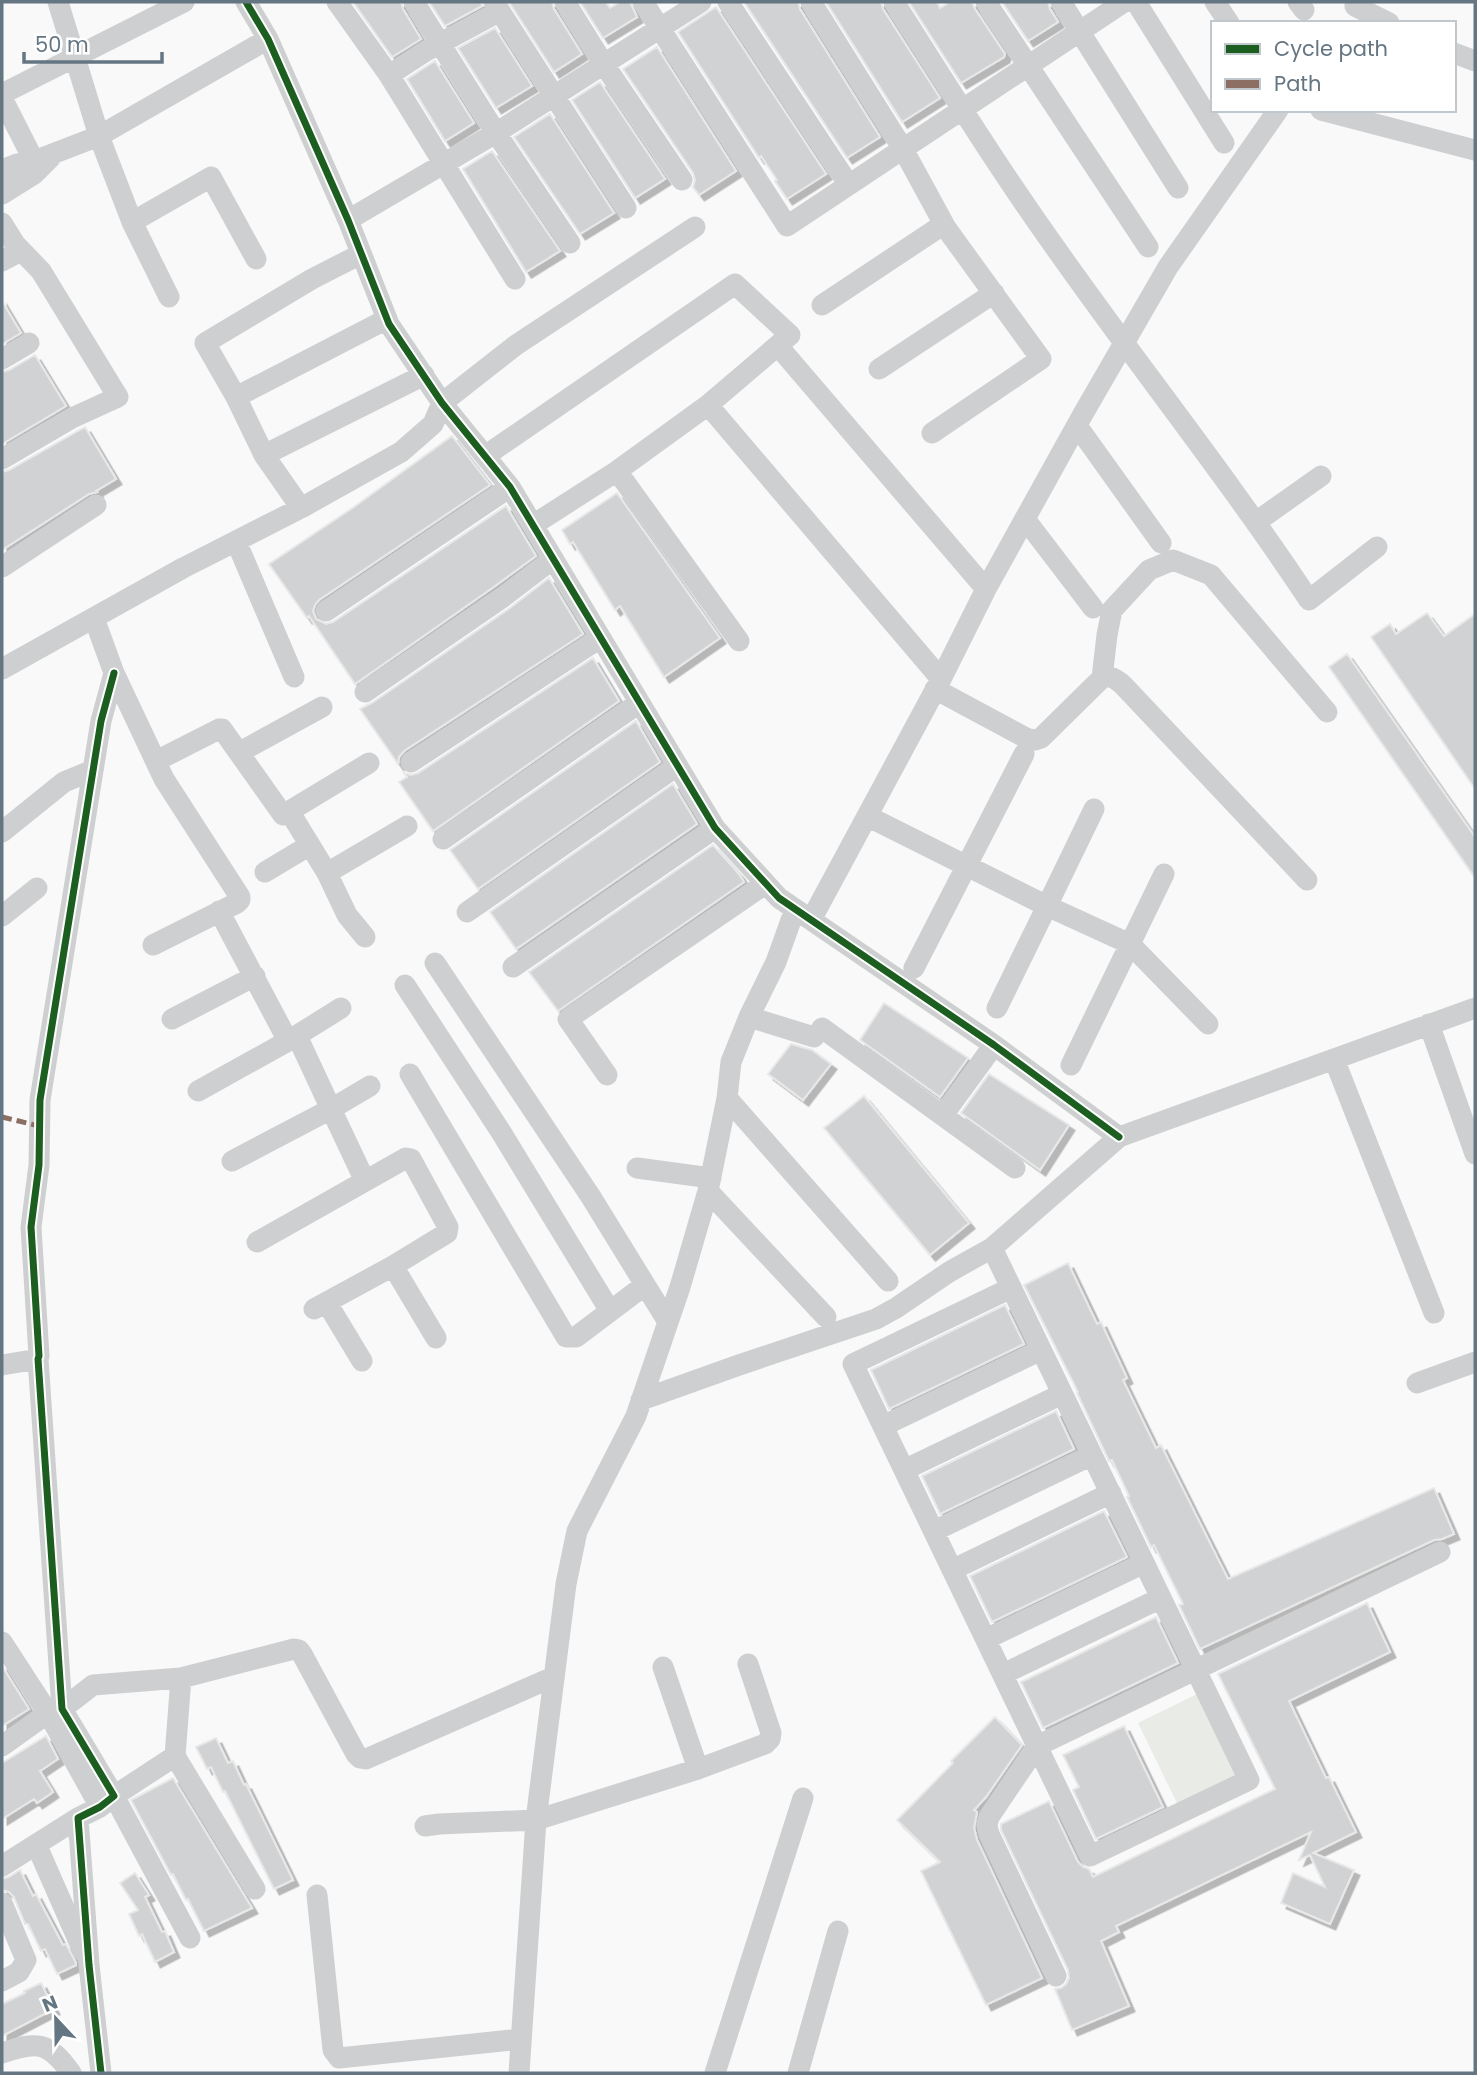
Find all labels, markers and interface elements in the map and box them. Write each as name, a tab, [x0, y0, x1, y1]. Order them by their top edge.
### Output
scale bar	[24, 21, 163, 65]
legend	[1211, 21, 1456, 112]
text: 50 m	[35, 30, 89, 59]
text: Cycle path	[1274, 34, 1388, 63]
text: Path	[1274, 69, 1321, 98]
north arrow	[21, 1984, 91, 2054]
text: N	[38, 1989, 62, 2019]

